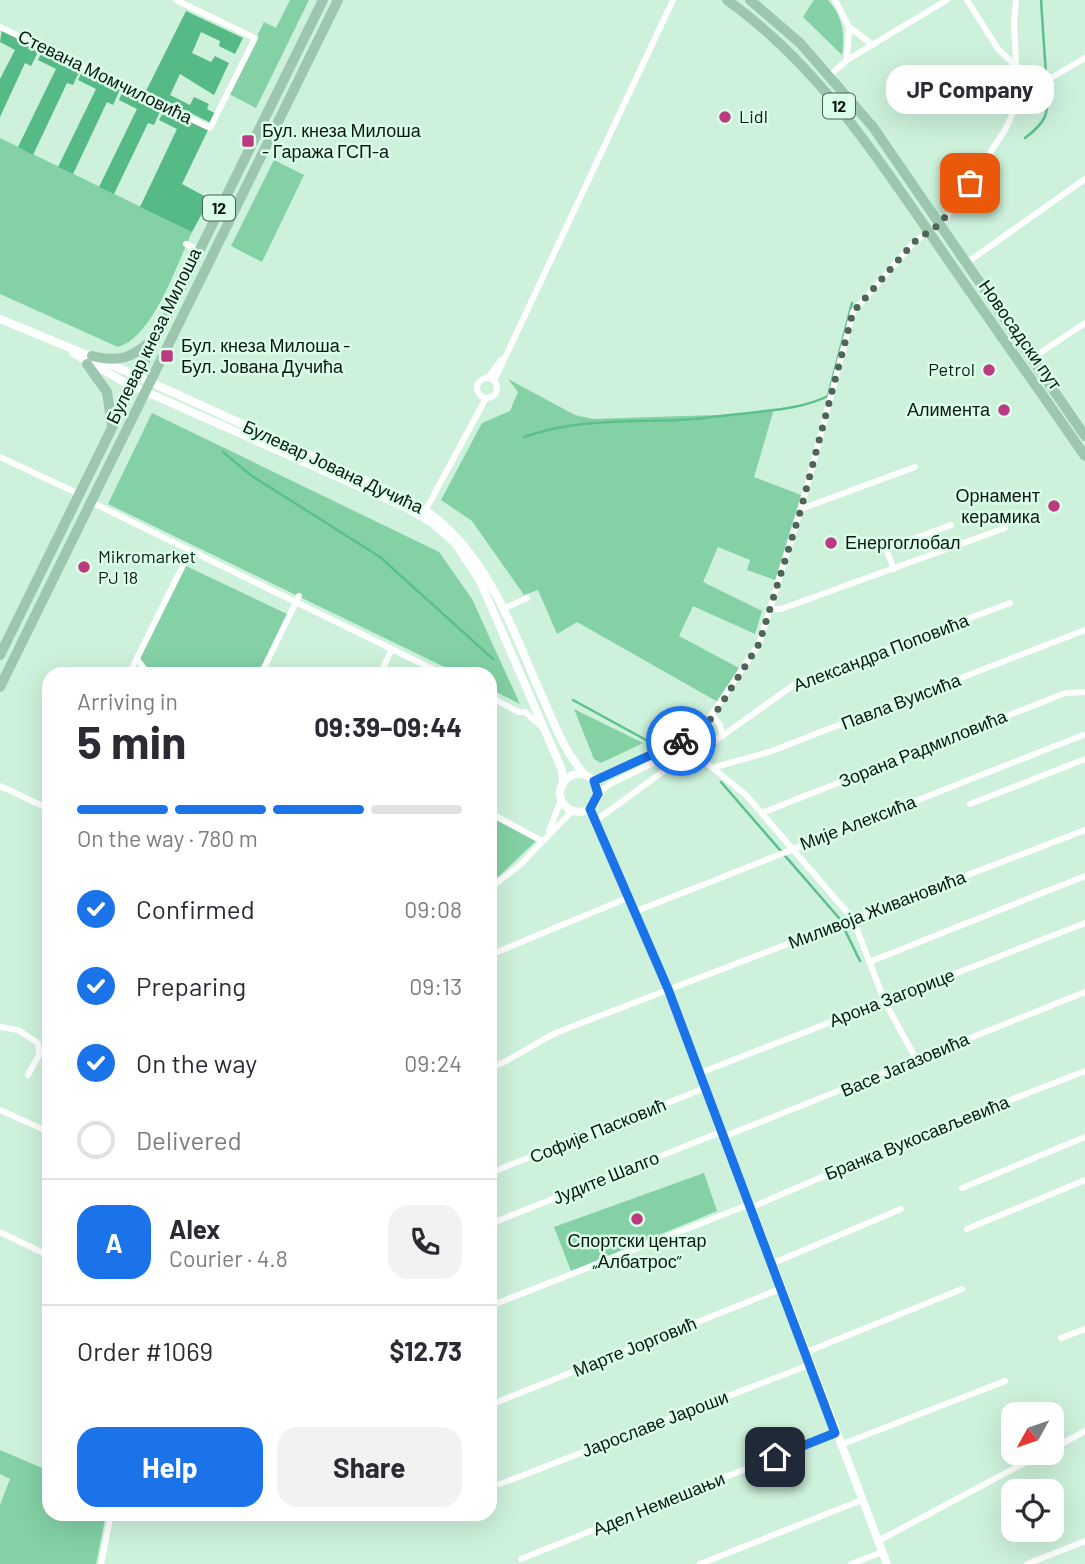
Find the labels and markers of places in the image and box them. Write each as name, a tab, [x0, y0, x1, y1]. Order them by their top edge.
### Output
callout: JP Company	[886, 64, 1054, 113]
place label: Lidl	[739, 105, 768, 127]
marker: Lidl	[717, 109, 733, 125]
place label: Бул. кнеза Милоша - Гаража ГСП-а	[262, 119, 422, 162]
marker: Бул. кнеза Милоша - Гаража ГСП-а	[240, 133, 256, 149]
pin	[940, 153, 1000, 213]
place label: Бул. кнеза Милоша - Бул. Јована Дучића	[181, 334, 350, 377]
marker: Бул. кнеза Милоша - Бул. Јована Дучића	[159, 348, 175, 364]
place label: Petrol	[928, 358, 975, 380]
marker: Petrol	[981, 362, 997, 378]
place label: Алимента	[907, 398, 991, 420]
marker: Алимента	[996, 402, 1012, 418]
place label: Орнамент керамика	[955, 484, 1041, 527]
marker: Орнамент керамика	[1046, 498, 1062, 514]
place label: Енергоглобал	[845, 531, 960, 553]
marker: Енергоглобал	[823, 535, 839, 551]
place label: Mikromarket PJ 18	[98, 545, 196, 588]
marker: Mikromarket PJ 18	[76, 559, 92, 575]
marker: Спортски центар „Албатрос”	[629, 1211, 645, 1227]
place label: Спортски центар „Албатрос”	[567, 1229, 707, 1272]
pin	[745, 1427, 805, 1487]

